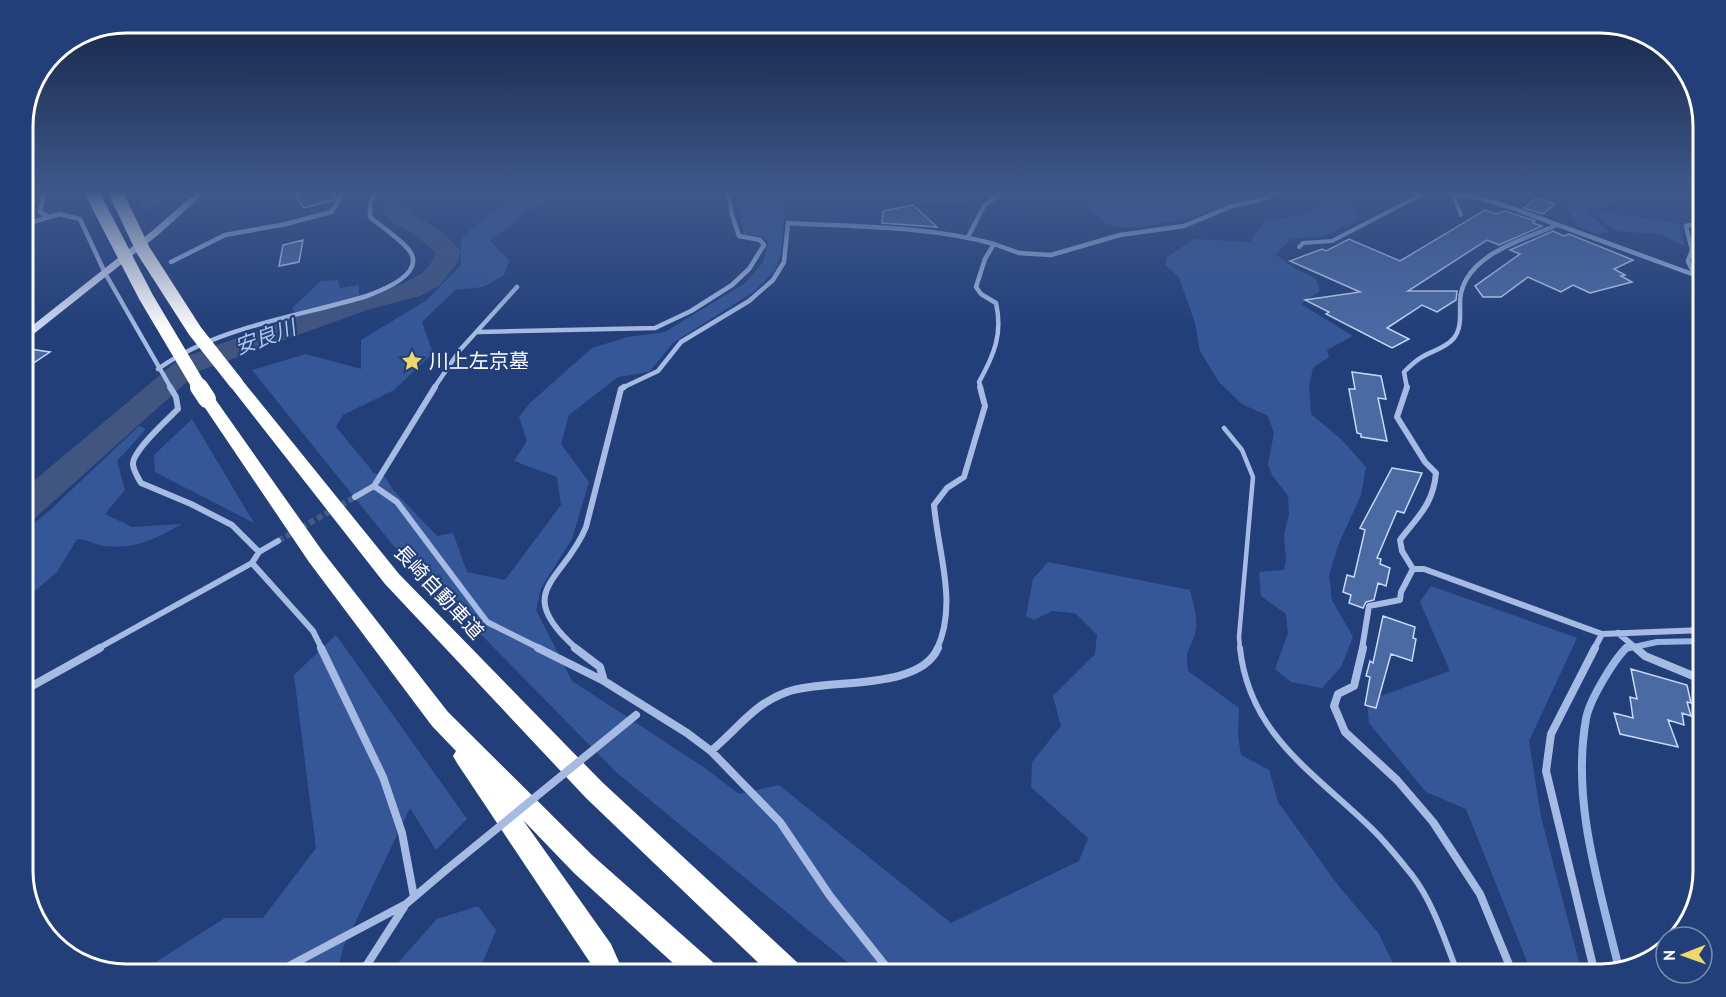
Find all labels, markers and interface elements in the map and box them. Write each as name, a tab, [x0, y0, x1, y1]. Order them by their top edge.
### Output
water label: 安良川	[231, 313, 301, 360]
place label: 川上左京墓	[429, 348, 529, 374]
place icon: 川上左京墓	[400, 349, 424, 373]
street label: 長崎自動車道	[389, 539, 489, 645]
north arrow	[1654, 925, 1714, 985]
text: N	[1659, 950, 1679, 961]

